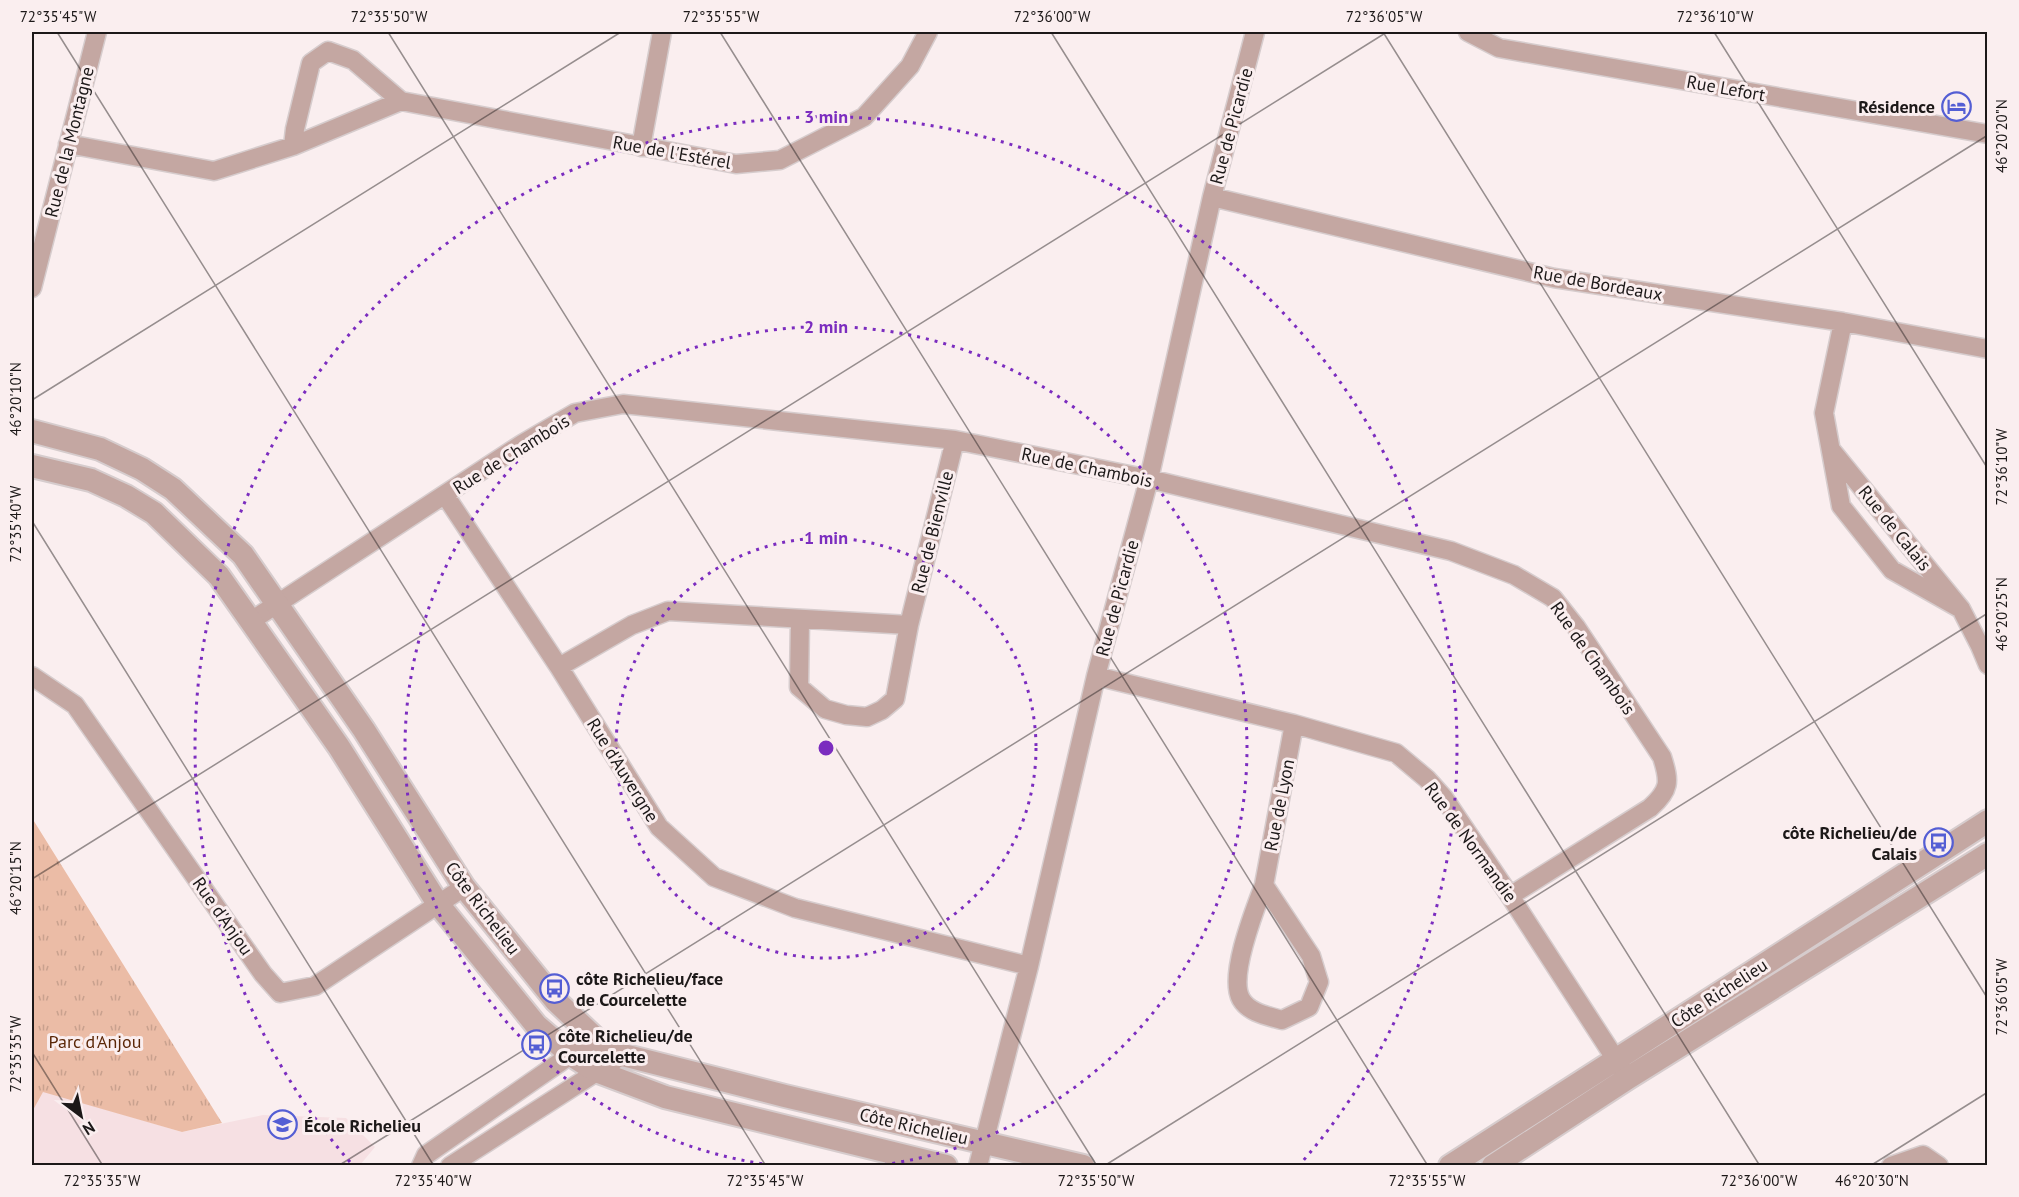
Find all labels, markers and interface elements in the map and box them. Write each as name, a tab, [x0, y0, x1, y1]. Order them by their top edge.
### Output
text: 72°35'45"W	[20, 7, 97, 26]
text: 72°35'50"W	[351, 7, 428, 26]
text: 72°35'55"W	[683, 7, 760, 26]
text: 72°36'00"W	[1014, 7, 1091, 26]
text: 72°36'05"W	[1346, 7, 1423, 26]
text: 72°36'10"W	[1677, 7, 1754, 26]
street label: Rue de la Montagne	[39, 64, 99, 220]
street label: Rue de Picardie	[1204, 65, 1258, 187]
street label: Rue Lefort	[1685, 70, 1767, 106]
hotel icon: Résidence	[1940, 90, 1972, 122]
place label: Résidence	[1858, 95, 1935, 118]
text: 46°20'20"N	[1992, 99, 2011, 173]
text: 3 min	[804, 105, 848, 128]
street label: Rue de l'Estérel	[611, 130, 734, 174]
street label: Rue de Bordeaux	[1532, 260, 1664, 306]
text: 2 min	[804, 315, 848, 338]
text: 46°20'10"N	[6, 362, 25, 436]
street label: Rue de Chambois	[448, 409, 574, 499]
text: 72°36'10"W	[1992, 428, 2011, 505]
street label: Rue de Chambois	[1019, 442, 1155, 492]
street label: Rue de Bienville	[906, 468, 958, 596]
street label: Rue de Calais	[1854, 481, 1936, 575]
text: 72°35'40"W	[6, 485, 25, 562]
text: 1 min	[804, 526, 848, 549]
street label: Rue de Picardie	[1090, 537, 1144, 659]
text: 46°20'25"N	[1992, 577, 2011, 651]
street label: Rue de Chambois	[1545, 597, 1641, 719]
street label: Rue d'Auvergne	[582, 714, 664, 826]
centre of rings	[816, 738, 836, 758]
street label: Rue de Lyon	[1259, 757, 1299, 853]
street label: Rue de Normandie	[1420, 777, 1522, 907]
place label: côte Richelieu/de Calais	[1782, 821, 1917, 865]
bus stop icon: côte Richelieu/de Calais	[1922, 826, 1954, 858]
text: 46°20'15"N	[6, 841, 25, 915]
street label: Côte Richelieu	[440, 857, 526, 959]
street label: Rue d'Anjou	[188, 872, 258, 960]
street label: Côte Richelieu	[1666, 953, 1772, 1033]
text: 72°36'05"W	[1992, 958, 2011, 1035]
place label: côte Richelieu/face de Courcelette	[576, 967, 723, 1011]
bus stop icon: côte Richelieu/face de Courcelette	[539, 972, 571, 1004]
text: 72°35'35"W	[6, 1015, 25, 1092]
place label: côte Richelieu/de Courcelette	[558, 1024, 693, 1068]
bus stop icon: côte Richelieu/de Courcelette	[521, 1029, 553, 1061]
park label: Parc d'Anjou	[49, 1030, 141, 1053]
north arrow	[51, 1086, 111, 1146]
street label: Côte Richelieu	[857, 1102, 971, 1150]
school or university icon: École Richelieu	[267, 1109, 299, 1141]
place label: École Richelieu	[304, 1114, 421, 1137]
text: N	[79, 1117, 99, 1140]
text: 72°35'35"W	[64, 1171, 141, 1190]
text: 72°35'40"W	[395, 1171, 472, 1190]
text: 72°35'45"W	[727, 1171, 804, 1190]
text: 72°35'50"W	[1058, 1171, 1135, 1190]
text: 72°35'55"W	[1389, 1171, 1466, 1190]
text: 72°36'00"W	[1721, 1171, 1798, 1190]
text: 46°20'30"N	[1835, 1171, 1909, 1190]

